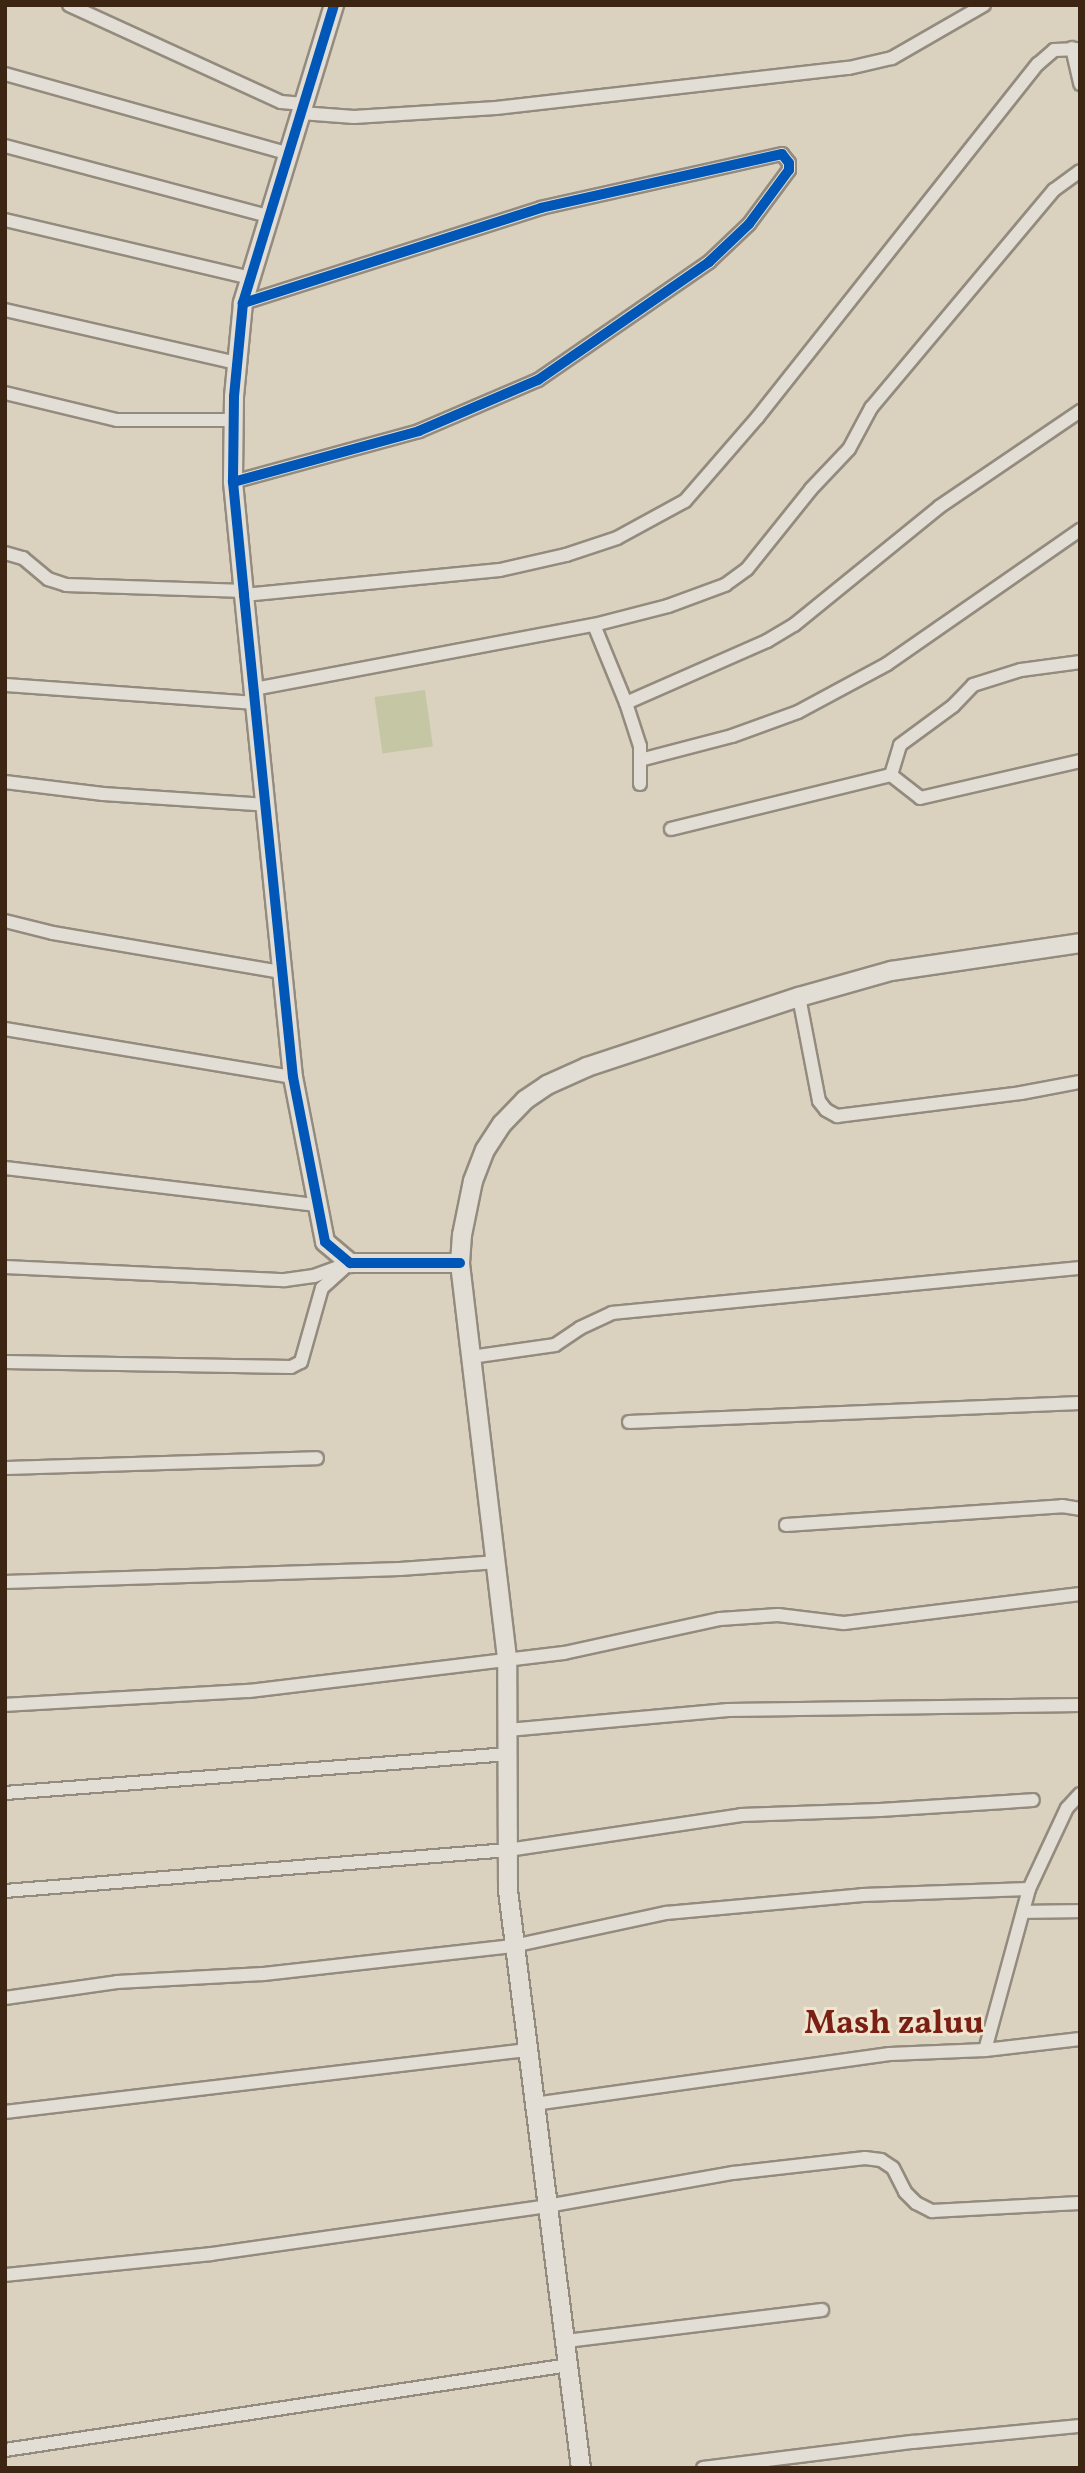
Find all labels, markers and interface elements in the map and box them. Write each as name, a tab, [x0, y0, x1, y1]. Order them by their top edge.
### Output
district label: Mash zaluu	[804, 2006, 984, 2046]

